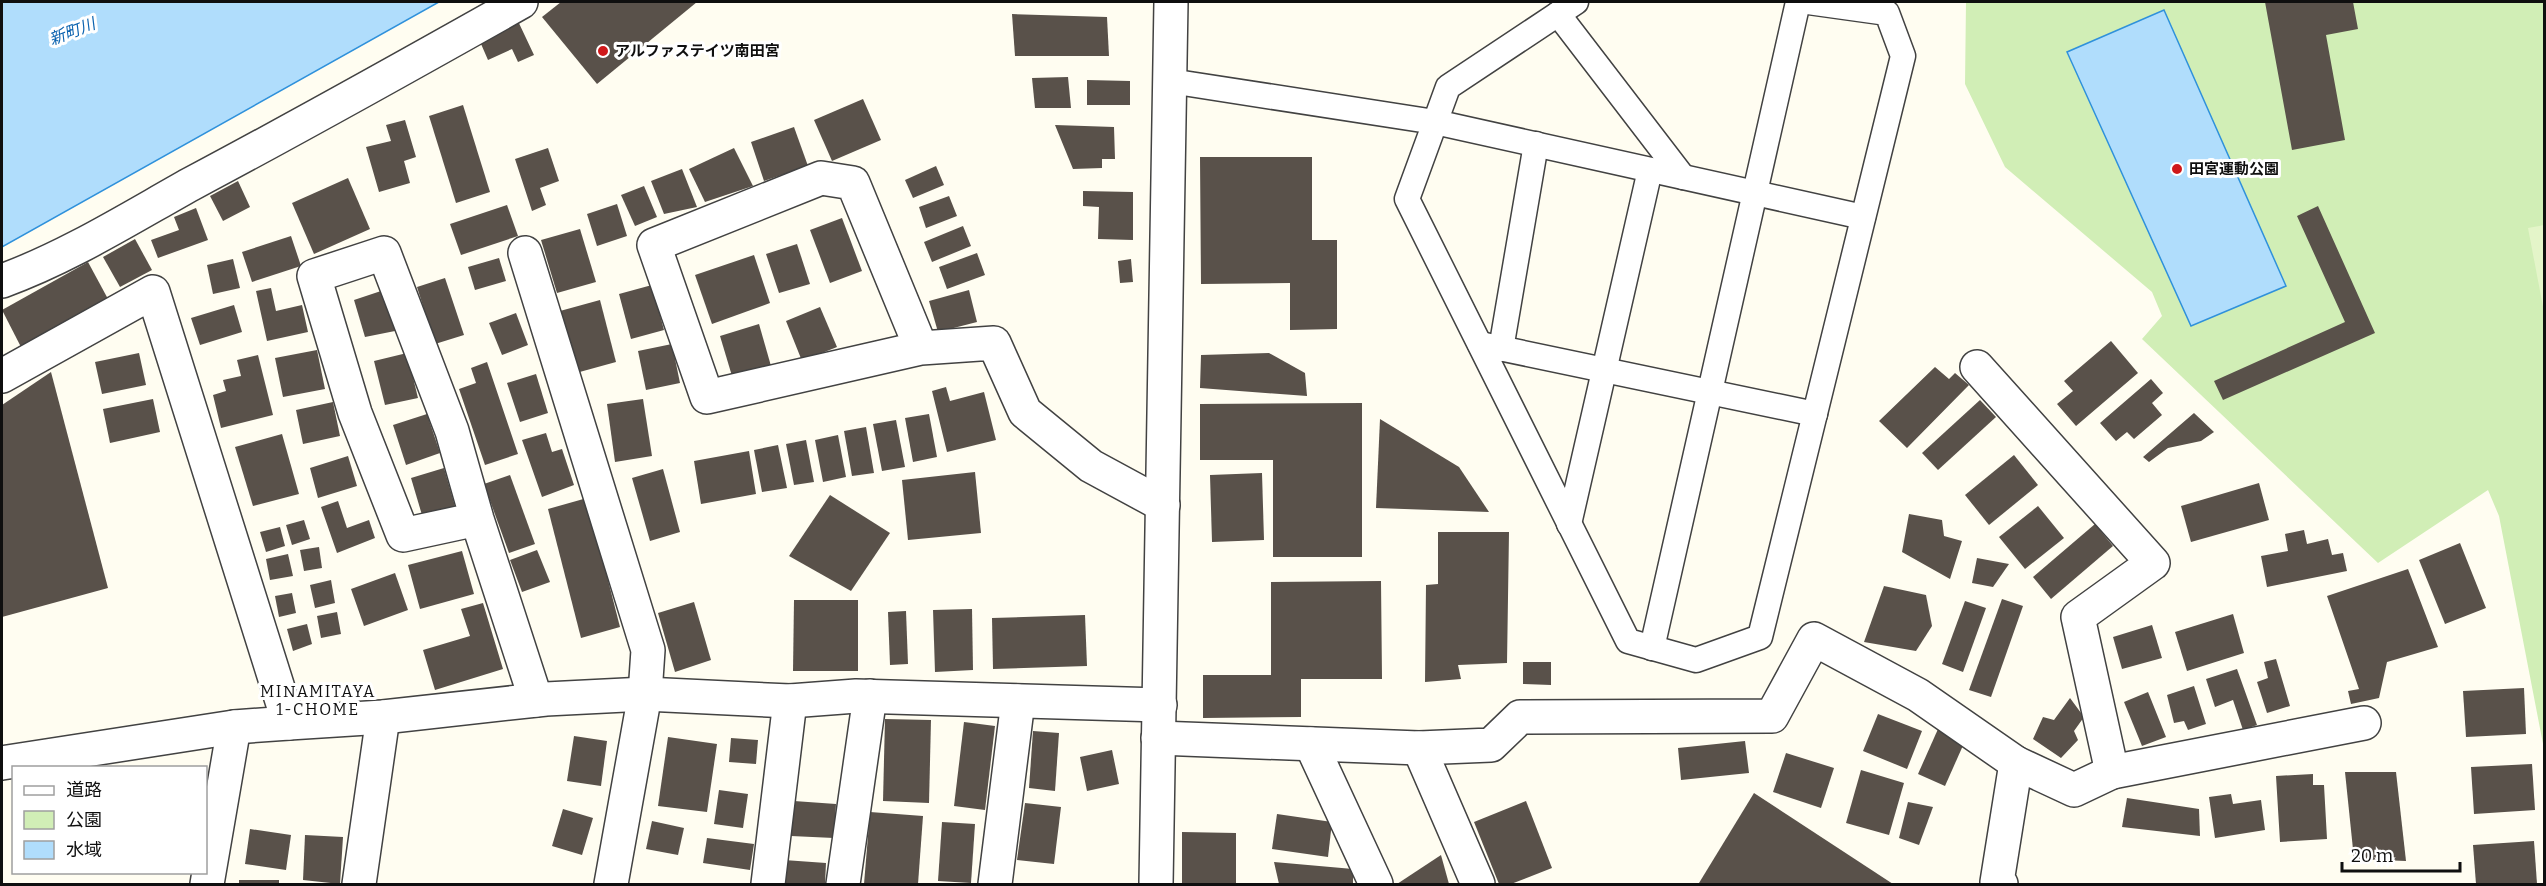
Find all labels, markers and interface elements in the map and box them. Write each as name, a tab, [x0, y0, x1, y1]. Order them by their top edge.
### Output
water label: 新町川	[46, 13, 100, 49]
place label: アルファステイツ南田宮	[615, 42, 780, 60]
marker: アルファステイツ南田宮	[596, 44, 610, 58]
place label: 田宮運動公園	[2189, 160, 2279, 178]
marker: 田宮運動公園	[2170, 162, 2184, 176]
district label: MINAMITAYA 1-CHOME	[260, 682, 376, 719]
legend	[12, 766, 207, 874]
text: 道路	[66, 779, 102, 801]
text: 公園	[66, 809, 102, 831]
scale bar	[2342, 835, 2460, 873]
text: 水域	[66, 839, 102, 861]
text: 20 m	[2351, 845, 2393, 867]

